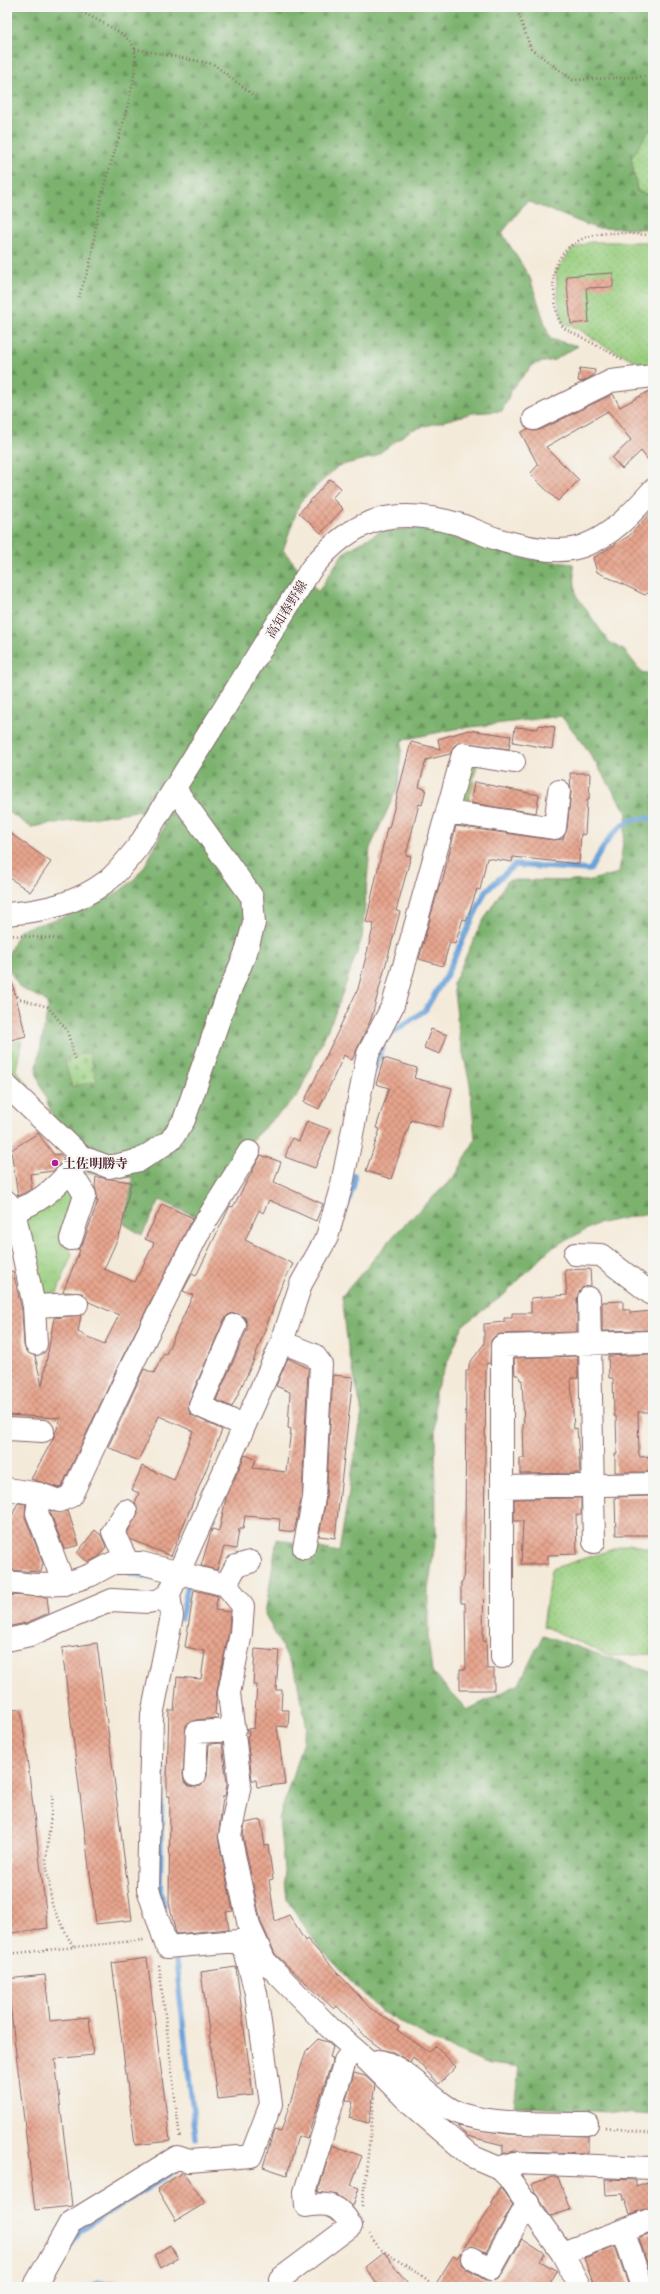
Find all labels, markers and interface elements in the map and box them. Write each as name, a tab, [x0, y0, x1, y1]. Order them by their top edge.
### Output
street label: 高知春野線	[263, 578, 311, 641]
place label: 土佐明勝寺	[63, 1156, 128, 1172]
marker: 土佐明勝寺	[50, 1158, 60, 1168]

